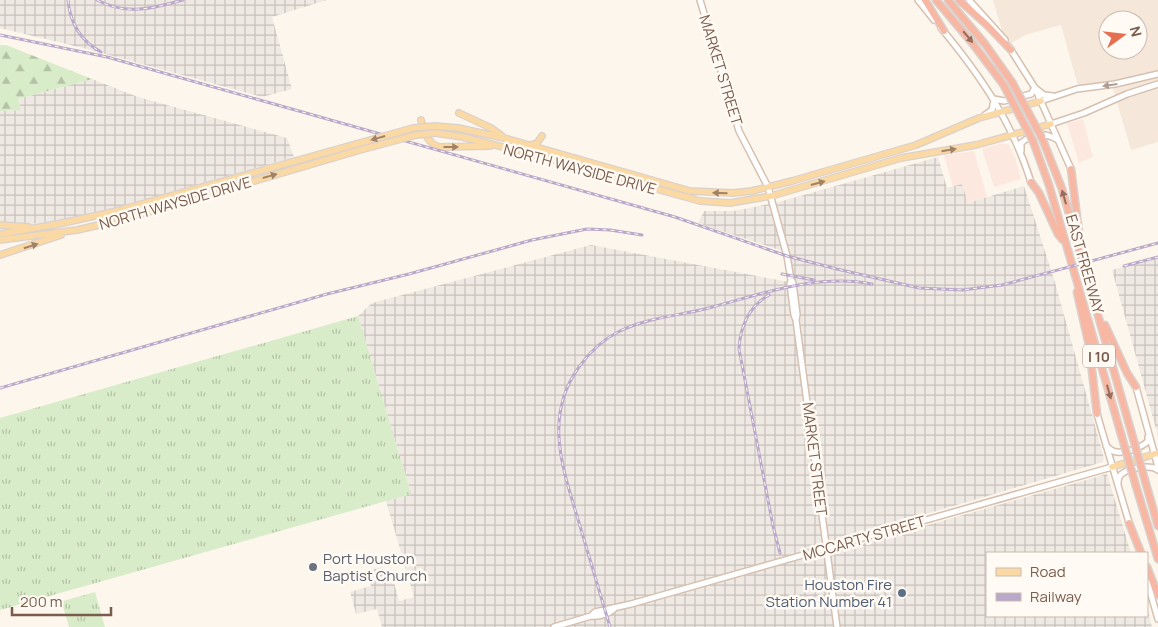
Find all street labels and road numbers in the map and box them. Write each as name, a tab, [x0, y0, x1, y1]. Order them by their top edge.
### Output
street label: MARKET STREET	[694, 12, 748, 128]
street label: NORTH WAYSIDE DRIVE	[501, 139, 659, 199]
street label: NORTH WAYSIDE DRIVE	[97, 171, 253, 235]
street label: EAST FREEWAY	[1061, 212, 1109, 317]
road number: I 10	[1083, 344, 1115, 368]
street label: MARKET STREET	[798, 401, 832, 517]
street label: MCCARTY STREET	[800, 510, 928, 566]

